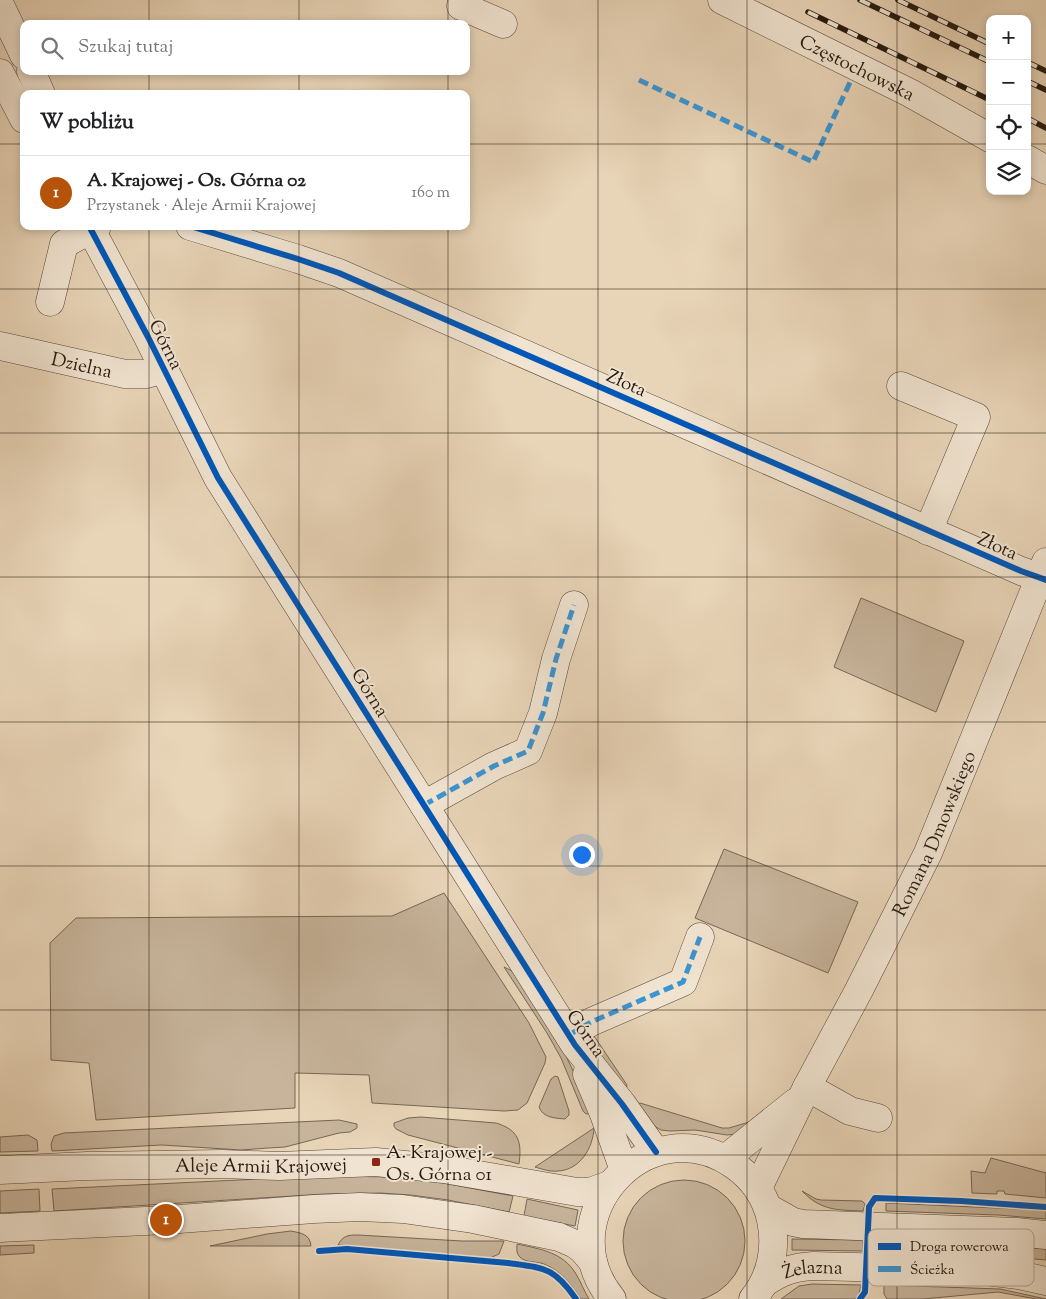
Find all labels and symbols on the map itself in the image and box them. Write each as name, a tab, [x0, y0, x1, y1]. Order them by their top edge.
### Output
street label: Częstochowska	[794, 29, 919, 109]
street label: Górna	[141, 315, 189, 375]
street label: Dzielna	[48, 347, 115, 387]
street label: Złota	[602, 364, 651, 405]
street label: Złota	[973, 527, 1022, 568]
street label: Górna	[343, 664, 395, 723]
street label: Romana Dmowskiego	[887, 747, 984, 922]
your location	[569, 842, 595, 868]
street label: Górna	[559, 1005, 611, 1064]
place label: A. Krajowej - Os. Górna 01	[386, 1140, 493, 1189]
street label: Aleje Armii Krajowej	[175, 1152, 348, 1182]
marker: A. Krajowej - Os. Górna 01	[370, 1156, 382, 1168]
pin: 1	[150, 1201, 182, 1239]
legend	[868, 1229, 1034, 1286]
text: Droga rowerowa	[910, 1238, 1009, 1258]
street label: Żelazna	[779, 1255, 843, 1287]
text: Ścieżka	[910, 1261, 955, 1281]

